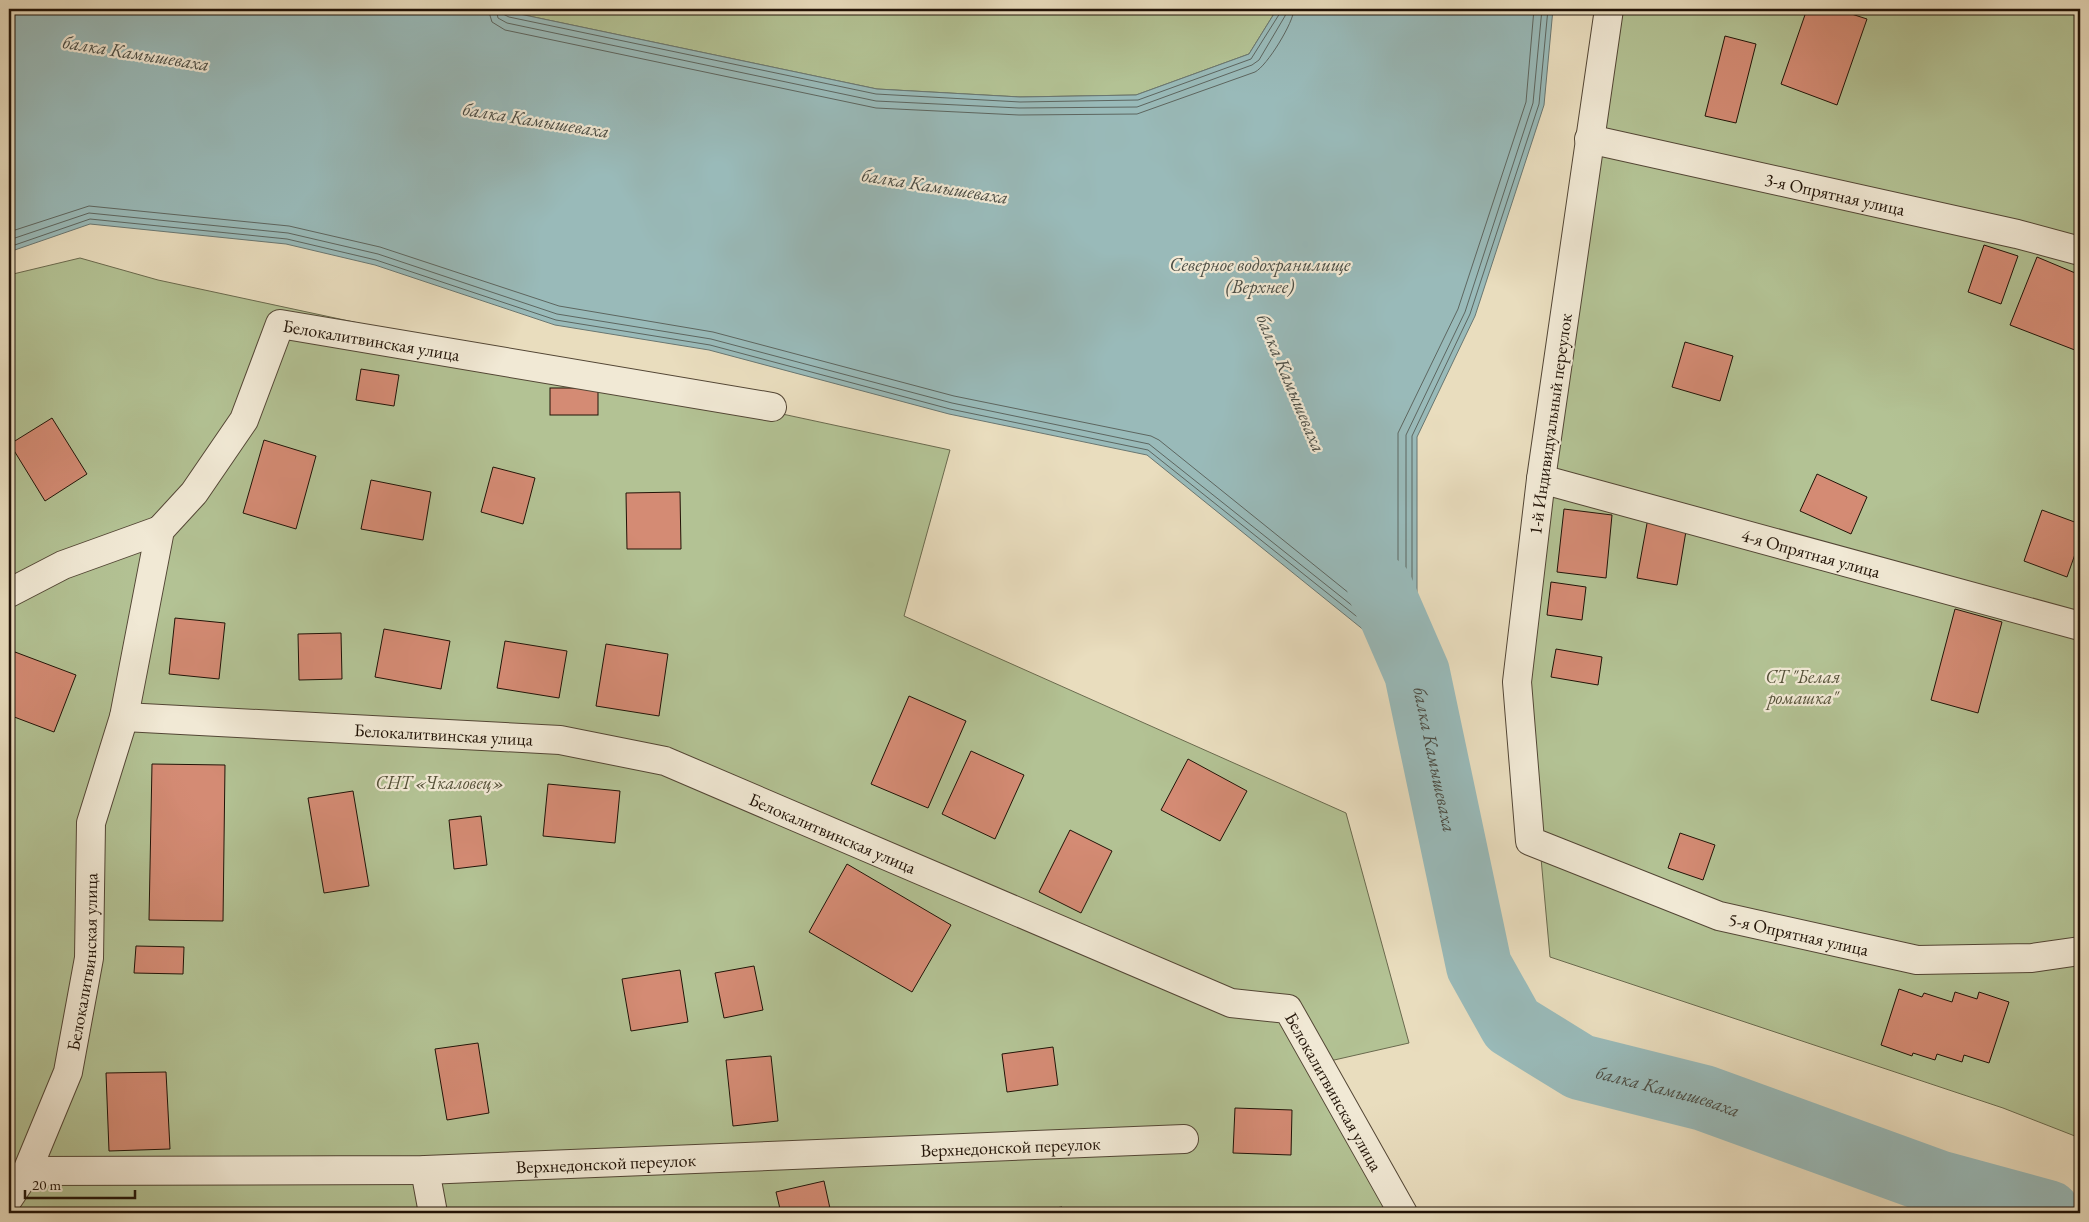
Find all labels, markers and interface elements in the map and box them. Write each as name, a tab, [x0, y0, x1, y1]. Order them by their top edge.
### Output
water label: балка Камышеваха	[61, 29, 211, 77]
water label: балка Камышеваха	[461, 96, 611, 144]
water label: балка Камышеваха	[860, 162, 1010, 210]
street label: 3-я Опрятная улица	[1763, 167, 1908, 220]
water label: Северное водохранилище (Верхнее)	[1170, 252, 1351, 299]
water label: балка Камышеваха	[1251, 310, 1331, 456]
street label: 1-й Индивидуальный переулок	[1523, 311, 1577, 536]
street label: Белокалитвинская улица	[281, 313, 463, 366]
street label: 4-я Опрятная улица	[1739, 523, 1884, 583]
park label: СТ "Белая ромашка"	[1765, 665, 1841, 710]
water label: балка Камышеваха	[1408, 684, 1463, 834]
street label: Белокалитвинская улица	[353, 718, 534, 750]
park label: СНТ «Чкаловец»	[376, 771, 504, 794]
street label: Белокалитвинская улица	[746, 787, 920, 879]
street label: Белокалитвинская улица	[61, 872, 102, 1053]
street label: 5-я Опрятная улица	[1727, 907, 1872, 961]
street label: Белокалитвинская улица	[1280, 1008, 1389, 1176]
water label: балка Камышеваха	[1594, 1059, 1743, 1123]
street label: Верхнедонской переулок	[920, 1131, 1102, 1161]
street label: Верхнедонской переулок	[515, 1147, 697, 1178]
scale bar	[25, 1167, 135, 1199]
text: 20 m	[32, 1175, 61, 1194]

